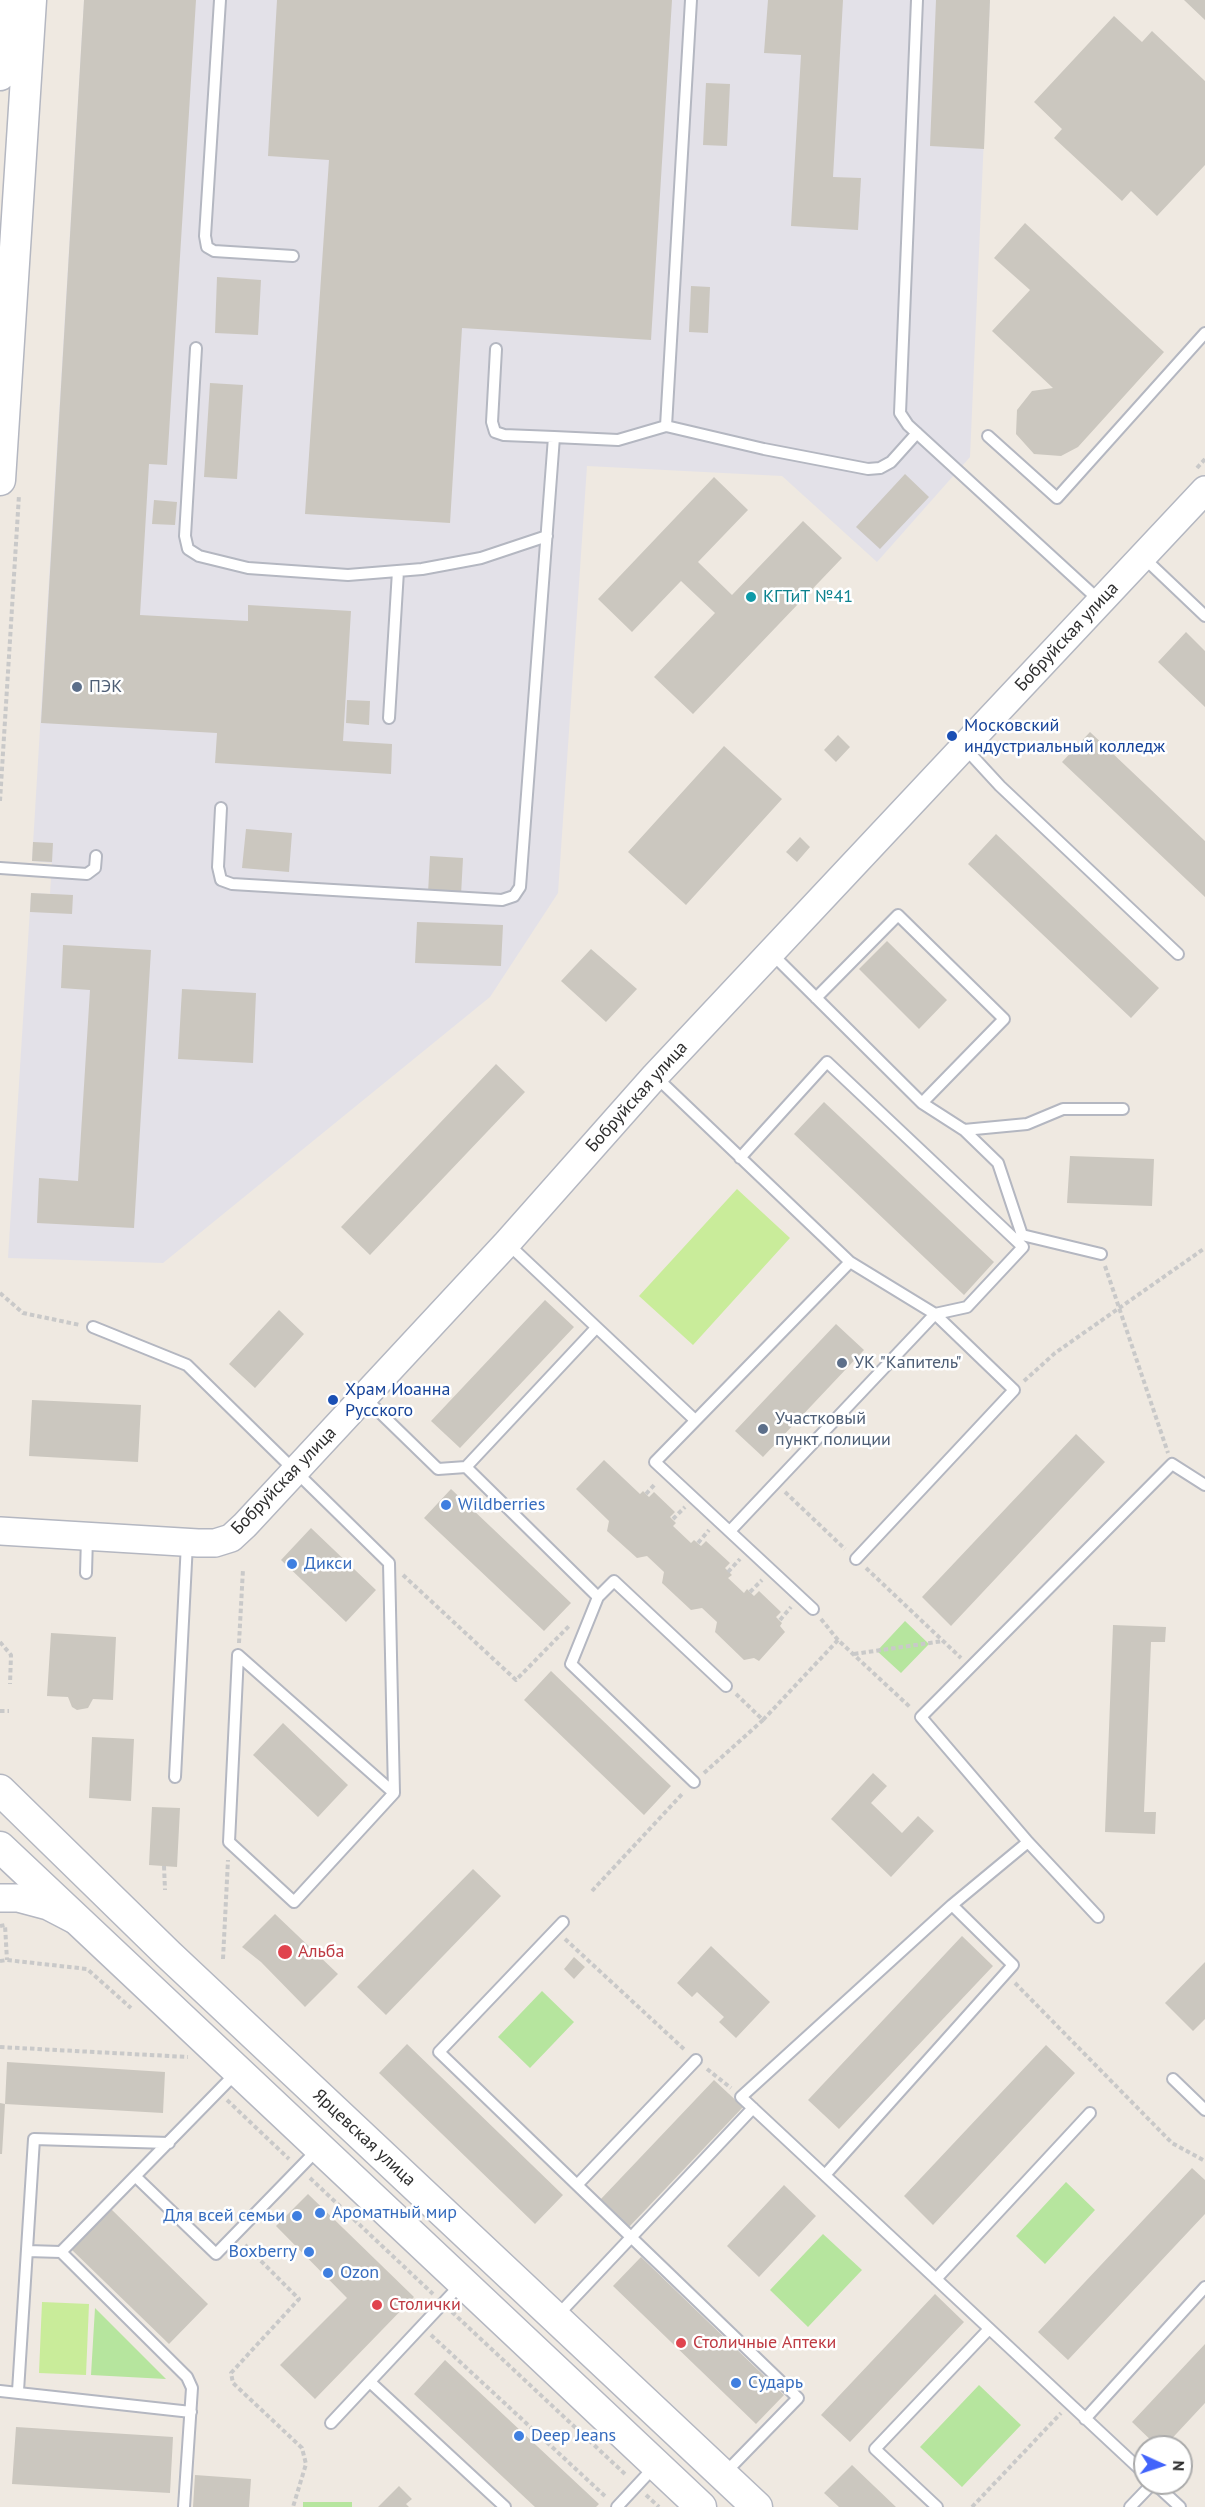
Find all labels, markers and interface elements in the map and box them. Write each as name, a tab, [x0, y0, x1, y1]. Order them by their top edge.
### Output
street label: Бобруйская улица	[1011, 578, 1123, 696]
place label: КГТиТ №41	[763, 586, 853, 608]
marker: КГТиТ №41	[744, 590, 758, 604]
place label: ПЭК	[89, 676, 122, 698]
marker: ПЭК	[70, 680, 84, 694]
place label: Московский индустриальный колледж	[964, 715, 1165, 758]
marker: Московский индустриальный колледж	[945, 729, 959, 743]
street label: Бобруйская улица	[582, 1037, 692, 1157]
place label: УК "Капитель"	[854, 1352, 962, 1374]
marker: УК "Капитель"	[835, 1356, 849, 1370]
place label: Храм Иоанна Русского	[345, 1379, 450, 1422]
marker: Храм Иоанна Русского	[326, 1393, 340, 1407]
place label: Участковый пункт полиции	[775, 1408, 891, 1450]
marker: Участковый пункт полиции	[756, 1422, 770, 1436]
street label: Бобруйская улица	[227, 1423, 341, 1539]
place label: Wildberries	[458, 1494, 545, 1516]
marker: Wildberries	[439, 1498, 453, 1512]
place label: Дикси	[304, 1553, 352, 1575]
marker: Дикси	[285, 1557, 299, 1571]
place label: Альба	[298, 1941, 344, 1963]
marker: Альба	[276, 1943, 294, 1961]
street label: Ярцевская улица	[308, 2085, 420, 2191]
place label: Ароматный мир	[332, 2202, 457, 2224]
place label: Для всей семьи	[163, 2205, 285, 2227]
marker: Ароматный мир	[313, 2206, 327, 2220]
marker: Для всей семьи	[290, 2209, 304, 2223]
place label: Boxberry	[229, 2241, 297, 2263]
marker: Boxberry	[302, 2245, 316, 2259]
place label: Ozon	[340, 2262, 379, 2284]
marker: Ozon	[321, 2266, 335, 2280]
place label: Столички	[389, 2294, 461, 2316]
marker: Столички	[370, 2298, 384, 2312]
place label: Столичные Аптеки	[693, 2332, 836, 2354]
marker: Столичные Аптеки	[674, 2336, 688, 2350]
place label: Сударь	[748, 2372, 803, 2394]
marker: Сударь	[729, 2376, 743, 2390]
place label: Deep Jeans	[531, 2425, 616, 2447]
marker: Deep Jeans	[512, 2429, 526, 2443]
north arrow	[1133, 2435, 1193, 2495]
text: N	[1169, 2460, 1189, 2472]

